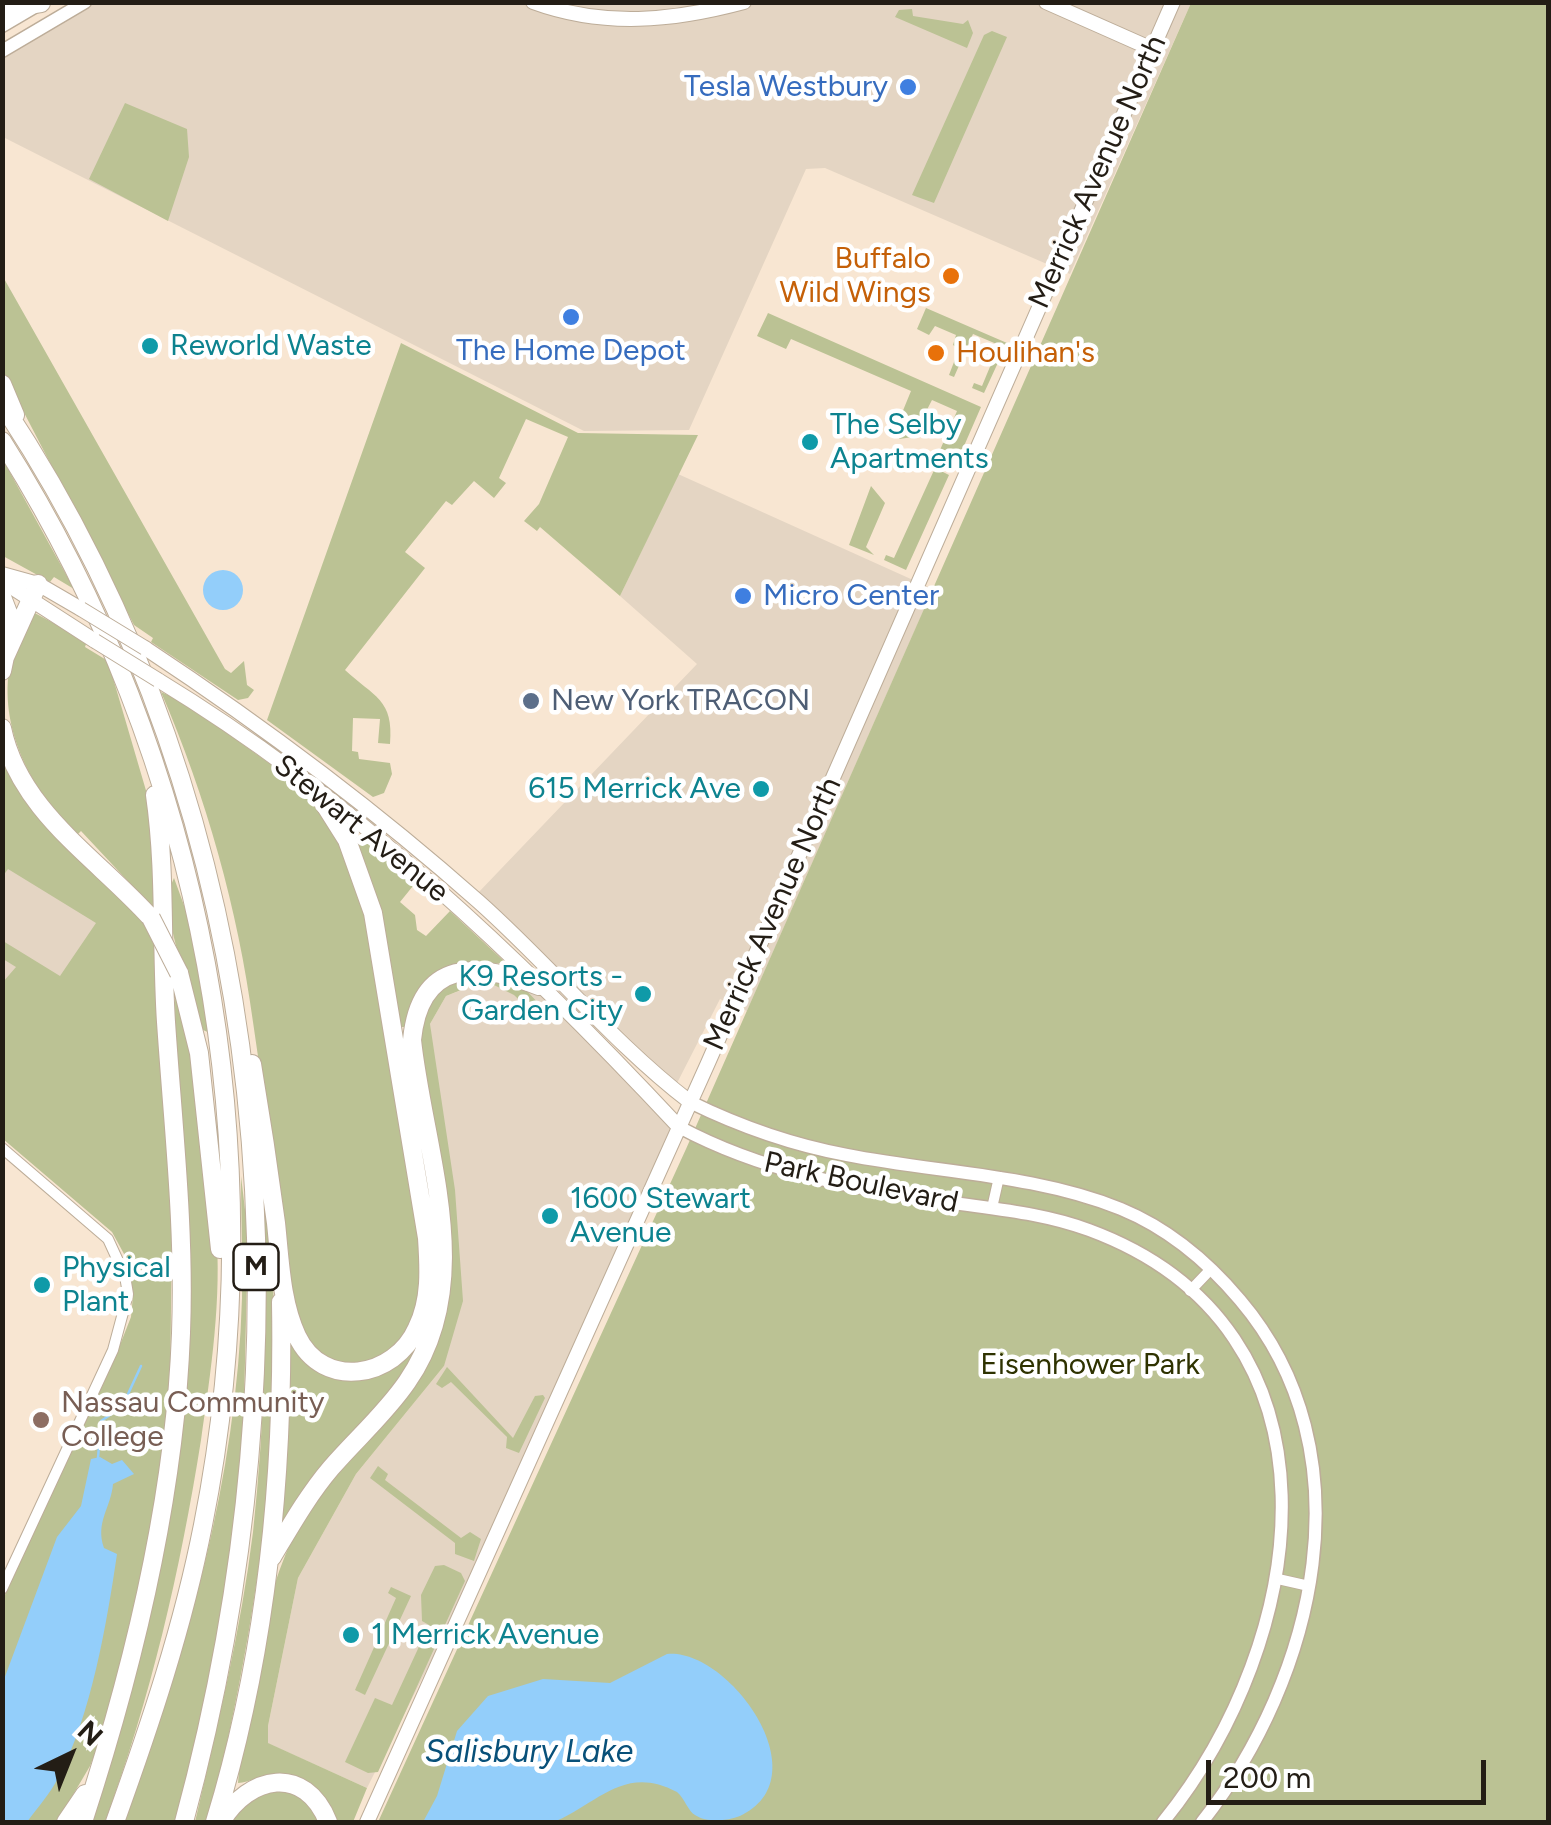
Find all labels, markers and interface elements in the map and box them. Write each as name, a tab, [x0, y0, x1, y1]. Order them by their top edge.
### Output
street label: Merrick Avenue North	[1022, 30, 1174, 314]
place label: Tesla Westbury	[684, 69, 888, 105]
marker: Tesla Westbury	[897, 76, 919, 98]
place label: Buffalo Wild Wings	[780, 241, 931, 312]
marker: Buffalo Wild Wings	[940, 265, 962, 287]
marker: The Home Depot	[560, 306, 582, 328]
place label: Reworld Waste	[170, 328, 372, 364]
place label: The Home Depot	[456, 333, 686, 369]
marker: Reworld Waste	[139, 335, 161, 357]
place label: Houlihan's	[956, 335, 1095, 371]
marker: Houlihan's	[925, 342, 947, 364]
place label: The Selby Apartments	[830, 407, 989, 478]
marker: The Selby Apartments	[799, 431, 821, 453]
place label: Micro Center	[763, 578, 939, 614]
marker: Micro Center	[732, 585, 754, 607]
place label: New York TRACON	[551, 683, 810, 719]
marker: New York TRACON	[520, 690, 542, 712]
street label: Stewart Avenue	[266, 748, 456, 910]
place label: 615 Merrick Ave	[528, 771, 741, 807]
street label: Merrick Avenue North	[697, 772, 849, 1056]
marker: 615 Merrick Ave	[750, 778, 772, 800]
place label: K9 Resorts - Garden City	[458, 959, 623, 1030]
marker: K9 Resorts - Garden City	[632, 983, 654, 1005]
street label: Park Boulevard	[761, 1145, 961, 1221]
place label: 1600 Stewart Avenue	[570, 1181, 751, 1252]
marker: 1600 Stewart Avenue	[539, 1205, 561, 1227]
road number: M	[234, 1244, 278, 1290]
place label: Physical Plant	[62, 1250, 171, 1320]
marker: Physical Plant	[31, 1274, 53, 1296]
park label: Eisenhower Park	[980, 1347, 1200, 1383]
place label: Nassau Community College	[61, 1385, 325, 1456]
marker: Nassau Community College	[30, 1409, 52, 1431]
place label: 1 Merrick Avenue	[371, 1617, 599, 1653]
marker: 1 Merrick Avenue	[340, 1624, 362, 1646]
north arrow	[20, 1705, 120, 1805]
text: N	[71, 1713, 110, 1753]
water label: Salisbury Lake	[425, 1734, 633, 1772]
scale bar	[1211, 1740, 1491, 1802]
text: 200 m	[1223, 1759, 1311, 1796]

